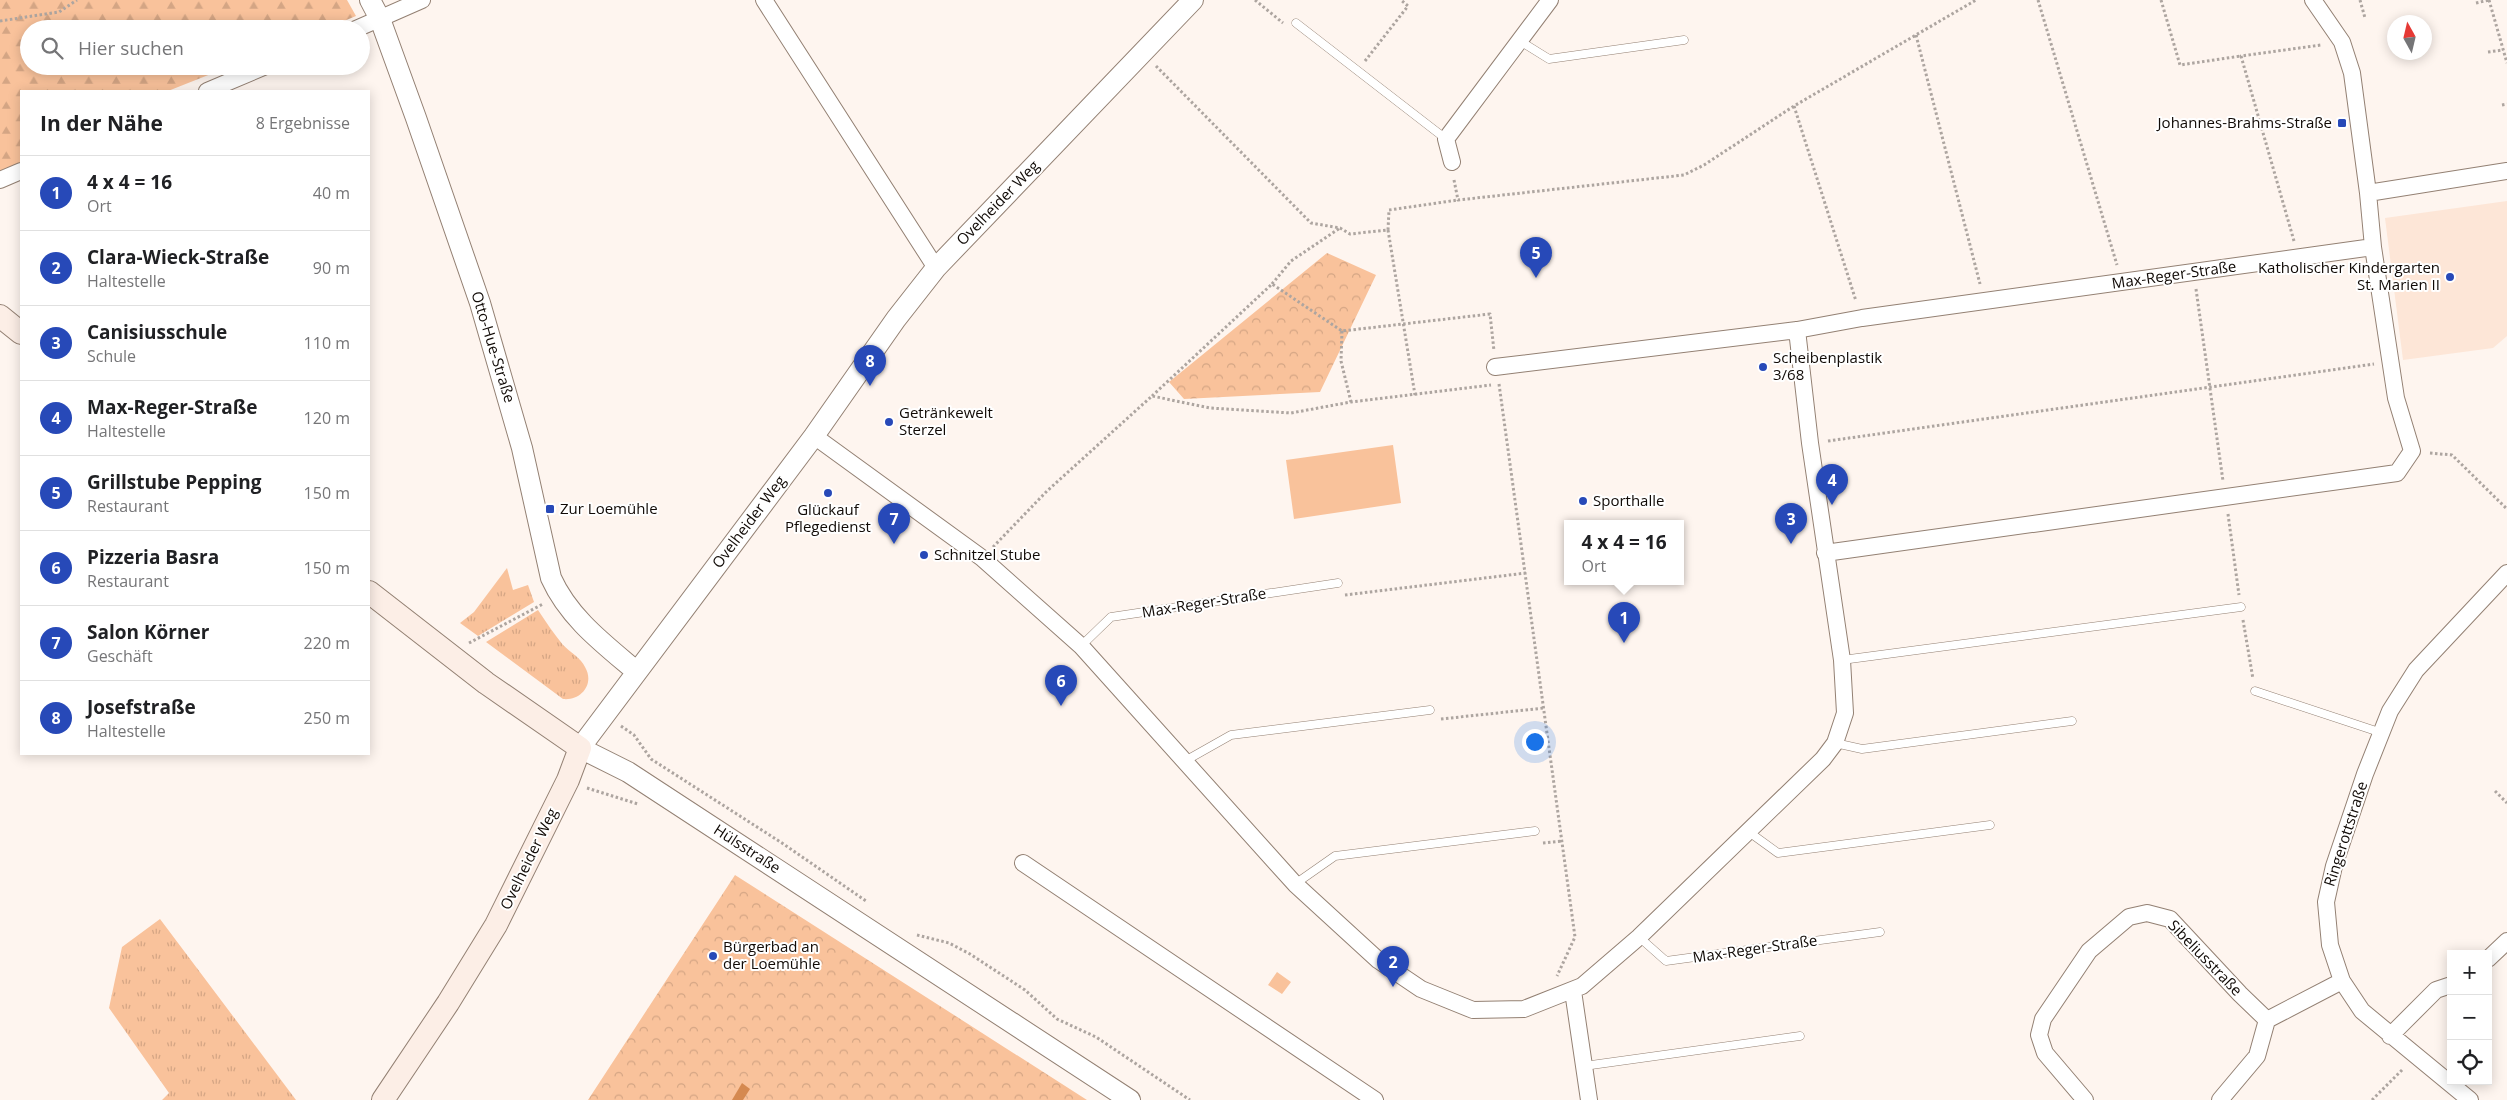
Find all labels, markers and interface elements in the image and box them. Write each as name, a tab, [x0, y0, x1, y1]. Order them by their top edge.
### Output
north arrow	[2387, 15, 2432, 60]
search box	[20, 20, 370, 75]
icon: search	[38, 34, 66, 62]
text: Hier suchen	[78, 35, 184, 61]
text: In der Nähe	[40, 109, 163, 137]
text: 8 Ergebnisse	[256, 112, 350, 134]
place label: Johannes-Brahms-Straße	[2156, 112, 2332, 132]
marker: Johannes-Brahms-Straße	[2336, 117, 2348, 129]
street label: Ovelheider Weg	[952, 155, 1043, 249]
text: 4 x 4 = 16	[87, 169, 172, 195]
text: 1	[51, 182, 61, 204]
text: 40 m	[313, 182, 350, 204]
text: Ort	[87, 195, 112, 217]
pin: 5	[1520, 237, 1552, 278]
text: Clara-Wieck-Straße	[87, 244, 269, 270]
street label: Max-Reger-Straße	[2110, 255, 2237, 293]
text: 2	[51, 257, 61, 279]
text: 90 m	[313, 257, 350, 279]
place label: Katholischer Kindergarten St. Marien II	[2258, 257, 2440, 294]
text: Haltestelle	[87, 270, 166, 292]
marker: Katholischer Kindergarten St. Marien II	[2444, 271, 2456, 283]
street label: Otto-Hue-Straße	[468, 289, 520, 405]
text: Canisiusschule	[87, 319, 227, 345]
text: 3	[51, 332, 61, 354]
text: 110 m	[304, 332, 350, 354]
text: Schule	[87, 345, 136, 367]
pin: 8	[854, 345, 886, 386]
place label: Scheibenplastik 3/68	[1773, 347, 1882, 384]
marker: Scheibenplastik 3/68	[1757, 361, 1769, 373]
text: Max-Reger-Straße	[87, 394, 258, 420]
place label: Getränkewelt Sterzel	[899, 402, 993, 439]
text: 4	[51, 407, 61, 429]
text: 120 m	[304, 407, 350, 429]
marker: Getränkewelt Sterzel	[883, 416, 895, 428]
text: Haltestelle	[87, 420, 166, 442]
pin: 4	[1816, 464, 1848, 505]
text: Grillstube Pepping	[87, 469, 261, 495]
street label: Ovelheider Weg	[707, 471, 790, 572]
text: 5	[51, 482, 61, 504]
text: 150 m	[304, 482, 350, 504]
marker: Glückauf Pflegedienst	[822, 487, 834, 499]
place label: Sporthalle	[1593, 490, 1664, 510]
text: Restaurant	[87, 495, 169, 517]
marker: Sporthalle	[1577, 495, 1589, 507]
place label: Zur Loemühle	[560, 498, 658, 518]
place label: Glückauf Pflegedienst	[785, 499, 871, 536]
marker: Zur Loemühle	[544, 503, 556, 515]
pin: 7	[878, 503, 910, 544]
pin: 3	[1775, 503, 1807, 544]
popup	[1564, 520, 1684, 585]
text: 4 x 4 = 16	[1581, 529, 1667, 555]
text: Pizzeria Basra	[87, 544, 219, 570]
place label: Schnitzel Stube	[934, 544, 1040, 564]
marker: Schnitzel Stube	[918, 549, 930, 561]
text: Ort	[1581, 555, 1606, 577]
text: 6	[51, 557, 61, 579]
text: 150 m	[304, 557, 350, 579]
text: Restaurant	[87, 570, 169, 592]
street label: Max-Reger-Straße	[1140, 582, 1267, 622]
pin: 1	[1608, 602, 1640, 643]
text: Salon Körner	[87, 619, 209, 645]
text: 7	[51, 632, 61, 654]
text: 220 m	[304, 632, 350, 654]
text: Geschäft	[87, 645, 153, 667]
pin: 6	[1045, 665, 1077, 706]
text: Josefstraße	[87, 694, 196, 720]
text: 8	[51, 707, 61, 729]
text: 250 m	[304, 707, 350, 729]
text: Haltestelle	[87, 720, 166, 742]
your location	[1522, 729, 1548, 755]
street label: Ringerottstraße	[2319, 779, 2371, 889]
street label: Ovelheider Weg	[495, 804, 561, 913]
street label: Hülsstraße	[710, 819, 785, 877]
street label: Sibeliusstraße	[2164, 915, 2247, 1000]
street label: Max-Reger-Straße	[1691, 929, 1818, 967]
place label: Bürgerbad an der Loemühle	[723, 936, 820, 973]
pin: 2	[1377, 946, 1409, 987]
marker: Bürgerbad an der Loemühle	[707, 950, 719, 962]
map controls	[2447, 950, 2492, 1085]
button: +	[2447, 950, 2492, 995]
button: −	[2447, 995, 2492, 1040]
button: locate	[2447, 1040, 2492, 1085]

